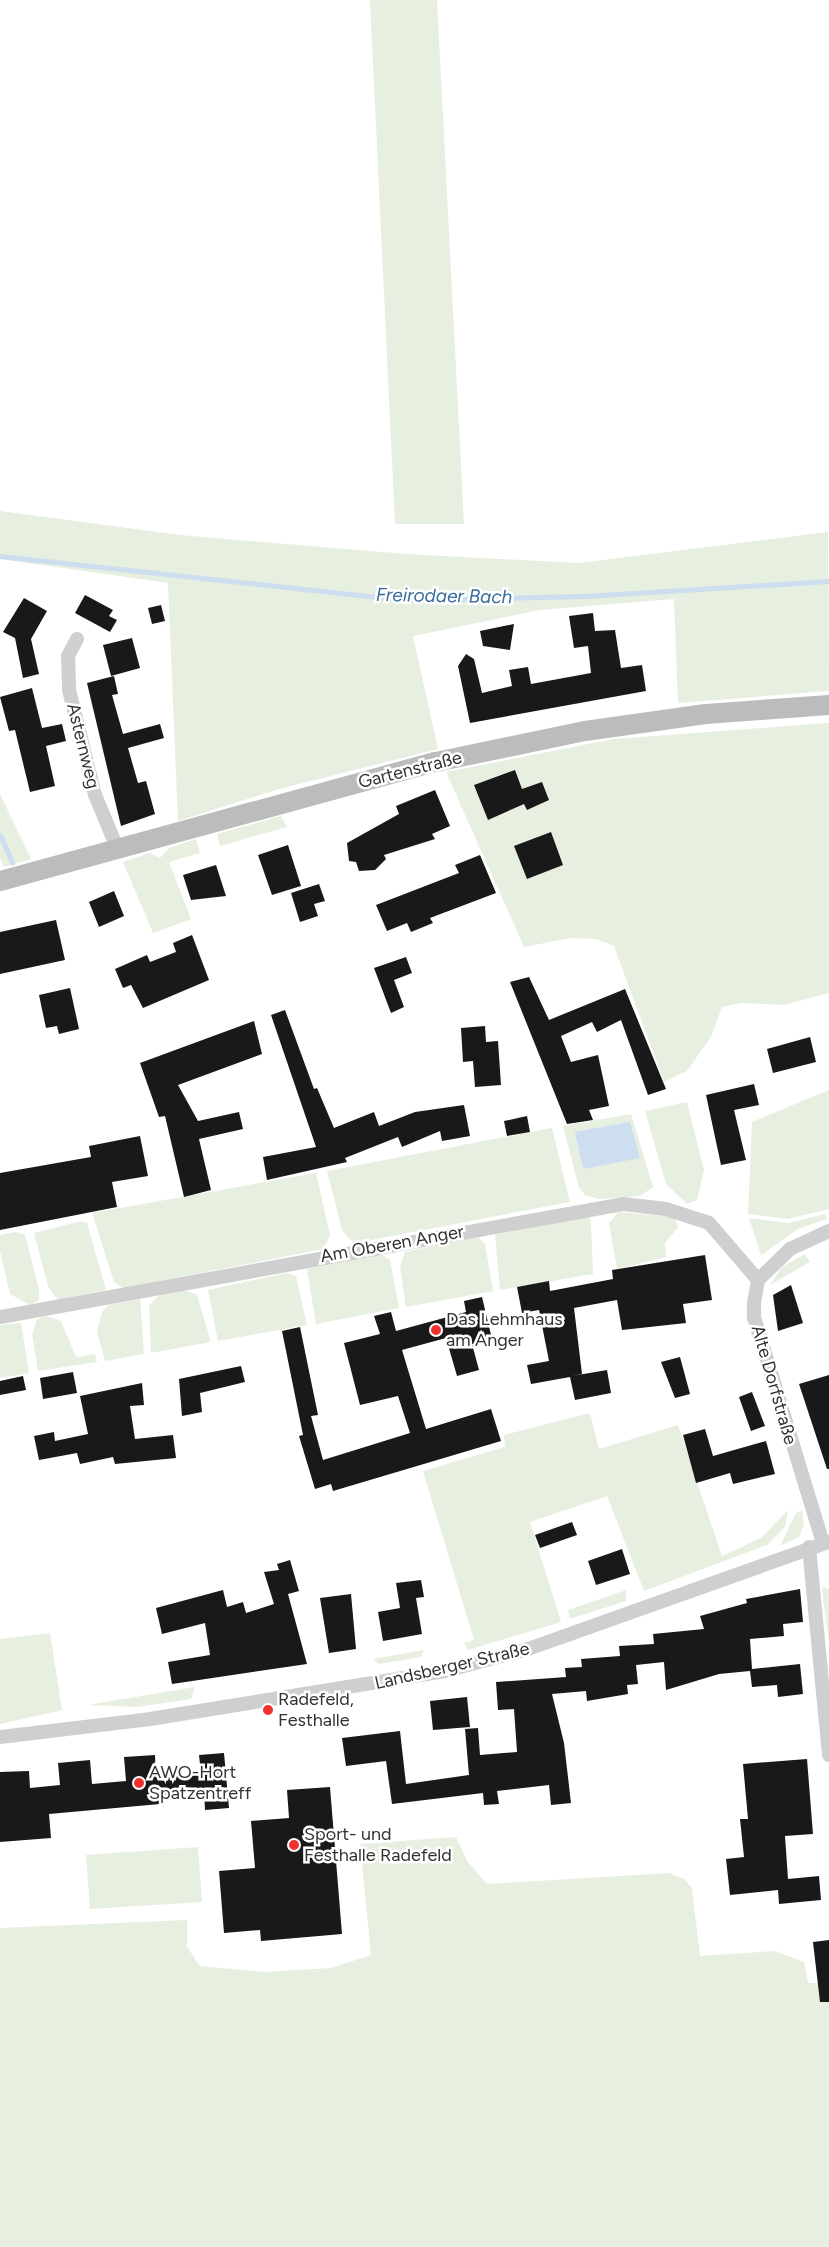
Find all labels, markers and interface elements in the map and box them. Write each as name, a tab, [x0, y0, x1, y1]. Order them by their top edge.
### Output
water label: Freirodaer Bach	[376, 583, 512, 609]
street label: Asternweg	[62, 701, 104, 791]
street label: Gartenstraße	[356, 747, 464, 793]
street label: Am Oberen Anger	[319, 1221, 465, 1267]
place label: Das Lehmhaus am Anger	[446, 1309, 563, 1352]
street label: Alte Dorfstraße	[747, 1323, 801, 1447]
marker: Das Lehmhaus am Anger	[430, 1324, 442, 1336]
street label: Landsberger Straße	[373, 1638, 531, 1694]
place label: Radefeld, Festhalle	[278, 1689, 354, 1732]
marker: Radefeld, Festhalle	[262, 1704, 274, 1716]
place label: AWO-Hort Spatzentreff	[149, 1762, 251, 1805]
marker: AWO-Hort Spatzentreff	[133, 1777, 145, 1789]
place label: Sport- und Festhalle Radefeld	[304, 1824, 452, 1866]
marker: Sport- und Festhalle Radefeld	[288, 1839, 300, 1851]

